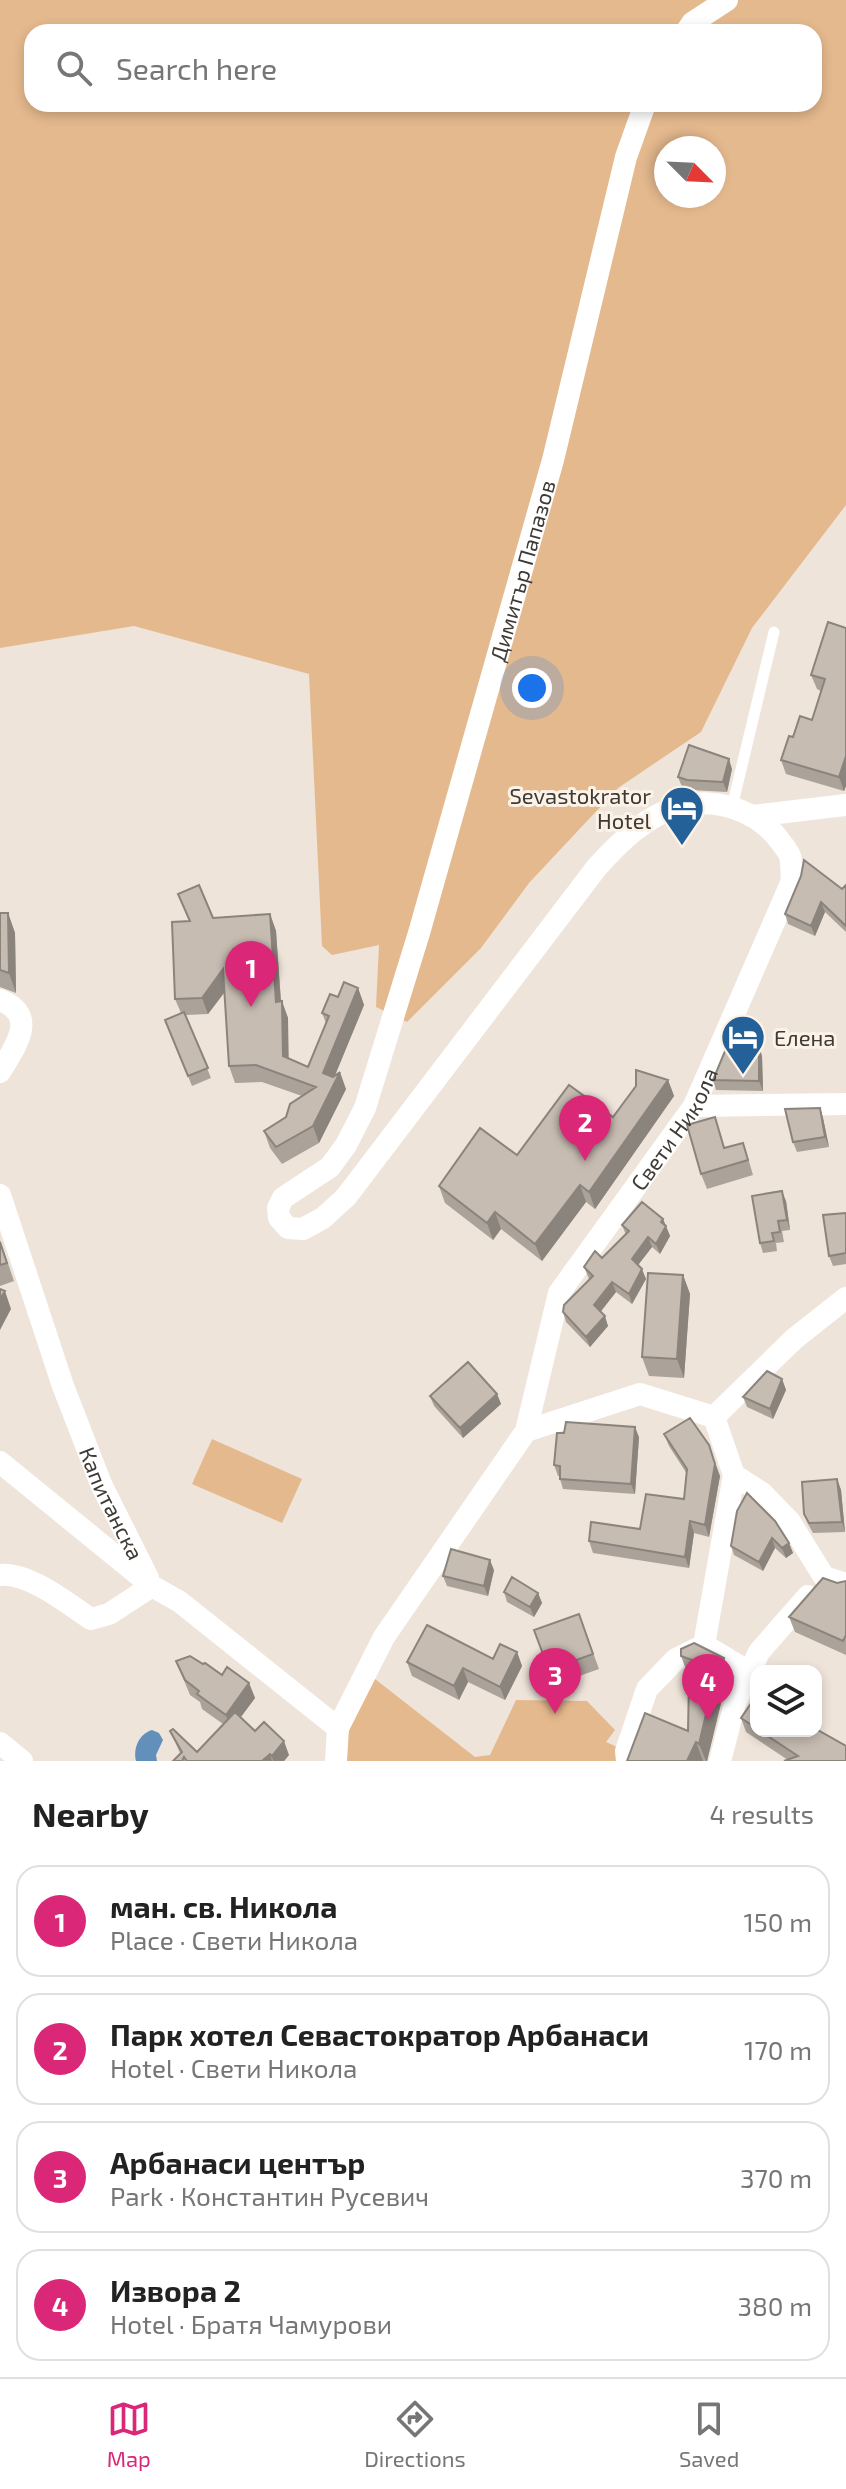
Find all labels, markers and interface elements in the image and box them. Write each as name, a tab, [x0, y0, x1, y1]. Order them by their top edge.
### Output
search box	[24, 24, 822, 112]
icon: search	[52, 46, 96, 90]
text: Search here	[116, 50, 277, 86]
north arrow	[654, 136, 726, 208]
street label: Димитър Папазов	[484, 477, 560, 664]
your location	[512, 668, 552, 708]
place label: Sevastokrator Hotel	[509, 782, 651, 833]
hotel icon: Sevastokrator Hotel	[658, 784, 706, 847]
pin: 1	[225, 941, 277, 1007]
hotel icon: Елена	[719, 1013, 767, 1076]
place label: Елена	[774, 1024, 836, 1050]
street label: Свети Никола	[625, 1063, 722, 1195]
pin: 2	[559, 1095, 611, 1161]
street label: Капитанска	[75, 1443, 150, 1564]
pin: 3	[529, 1648, 581, 1714]
pin: 4	[682, 1654, 734, 1720]
map controls	[750, 1665, 822, 1737]
button: layers	[750, 1665, 822, 1737]
text: Nearby	[32, 1793, 149, 1834]
text: 4 results	[709, 1798, 814, 1829]
text: ман. св. Никола	[110, 1888, 337, 1924]
text: 1	[54, 1906, 66, 1937]
text: 150 m	[743, 1906, 812, 1937]
text: Place · Свети Никола	[110, 1924, 358, 1955]
text: Парк хотел Севастократор Арбанаси	[110, 2016, 649, 2052]
text: 2	[52, 2034, 68, 2065]
text: 170 m	[744, 2034, 812, 2065]
text: Hotel · Свети Никола	[110, 2052, 357, 2083]
text: Арбанаси център	[110, 2144, 365, 2180]
text: 3	[53, 2162, 67, 2193]
text: 370 m	[740, 2162, 812, 2193]
text: Park · Константин Русевич	[110, 2180, 429, 2211]
text: Извора 2	[110, 2272, 241, 2308]
text: 4	[52, 2290, 68, 2321]
text: 380 m	[738, 2290, 812, 2321]
text: Hotel · Братя Чамурови	[110, 2308, 392, 2339]
tab: Map	[107, 2397, 151, 2471]
tab: Directions	[364, 2397, 466, 2471]
tab: Saved	[679, 2397, 739, 2471]

